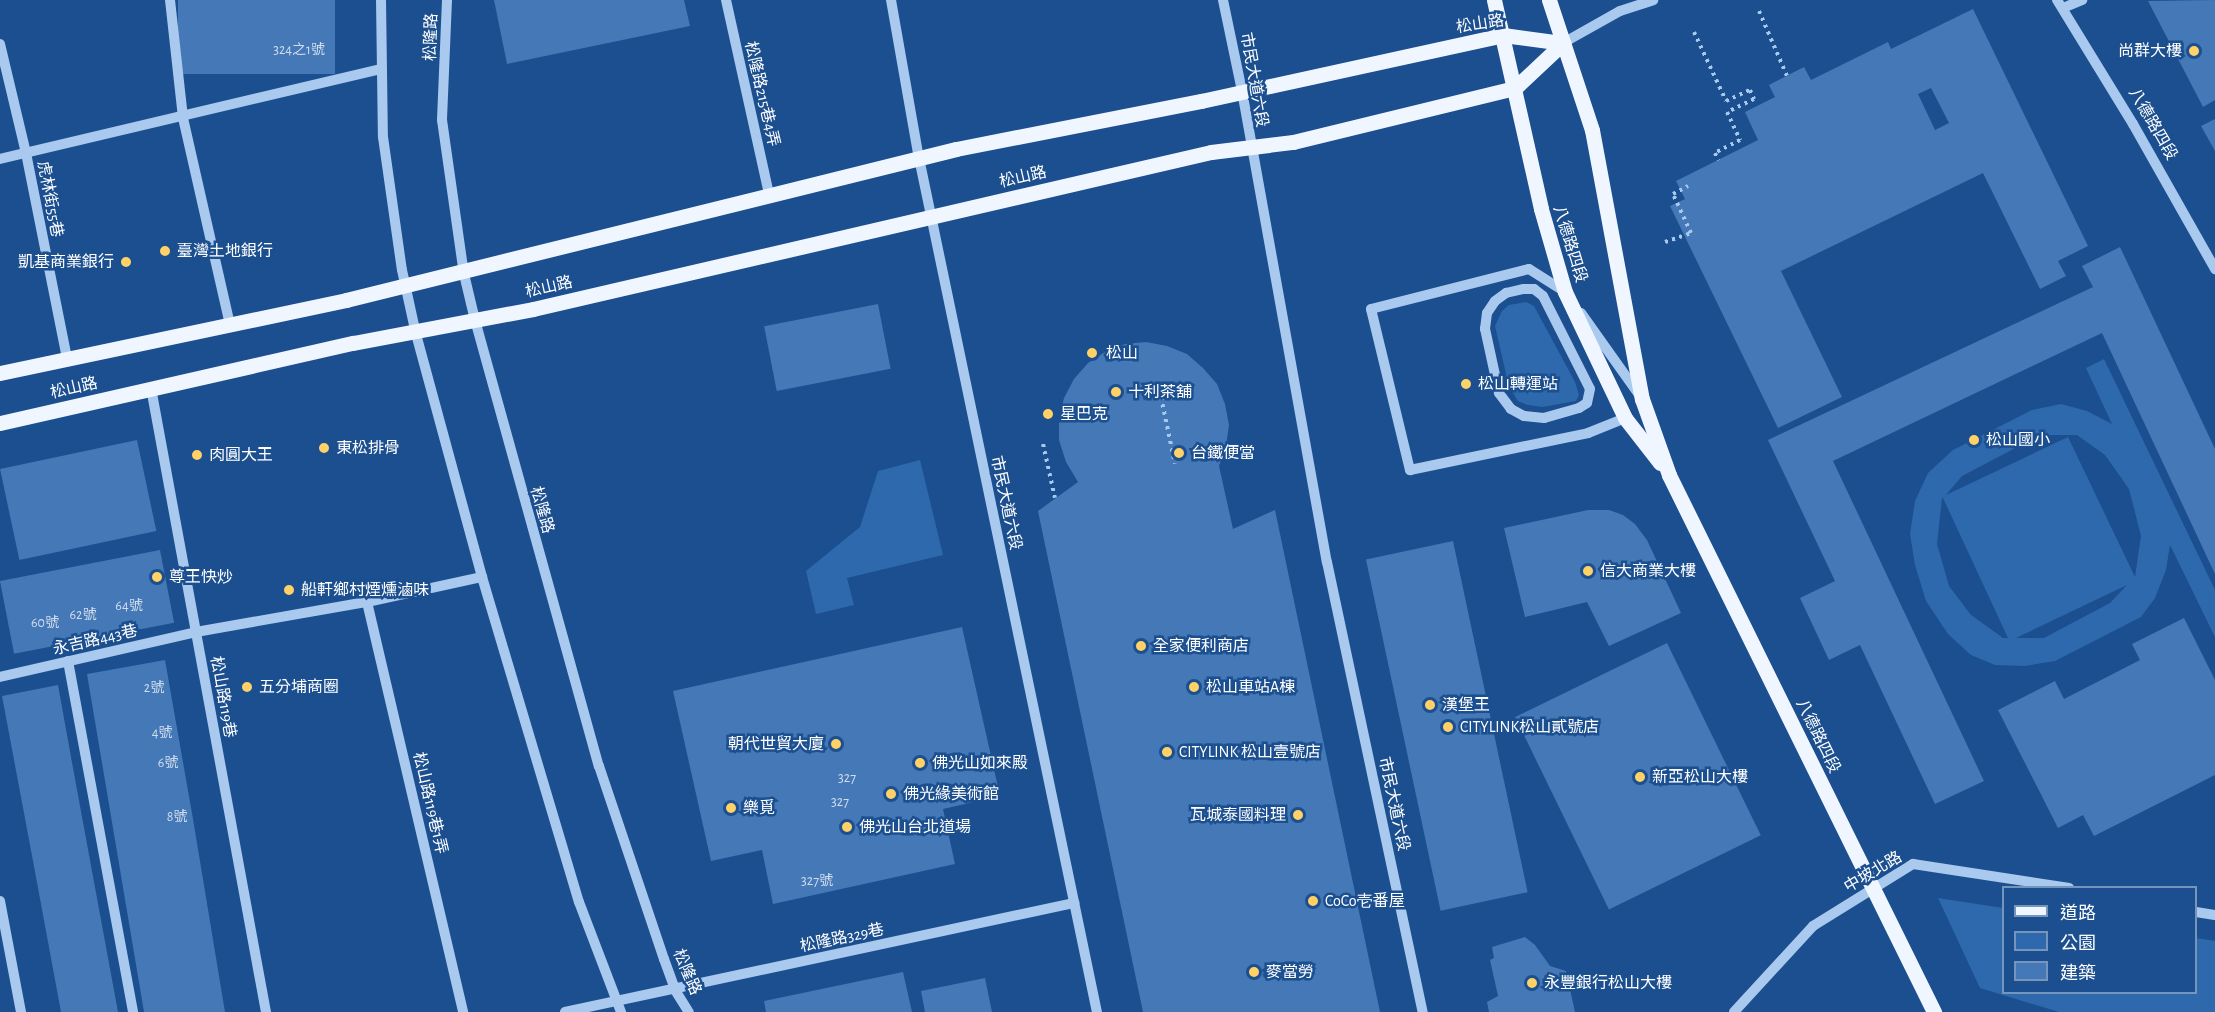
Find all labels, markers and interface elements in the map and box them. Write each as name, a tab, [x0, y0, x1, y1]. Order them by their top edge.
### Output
street label: 松山路	[1455, 11, 1505, 37]
street label: 松隆路	[421, 13, 441, 61]
street label: 市民大道六段	[1236, 31, 1272, 129]
street label: 松隆路215巷4弄	[741, 40, 783, 148]
place label: 尚群大樓	[2118, 41, 2182, 61]
house number: 324之1號	[273, 42, 325, 58]
marker: 尚群大樓	[2187, 44, 2201, 58]
street label: 八德路四段	[2125, 85, 2181, 163]
street label: 虎林街55巷	[33, 159, 67, 239]
street label: 松山路	[997, 162, 1049, 192]
street label: 八德路四段	[1549, 203, 1591, 285]
place label: 臺灣土地銀行	[177, 241, 273, 261]
marker: 臺灣土地銀行	[158, 244, 172, 258]
place label: 凱基商業銀行	[18, 252, 114, 272]
marker: 凱基商業銀行	[119, 255, 133, 269]
street label: 松山路	[523, 272, 575, 302]
place label: 松山	[1106, 343, 1138, 363]
marker: 松山	[1083, 344, 1101, 362]
street label: 松山路	[48, 373, 100, 403]
place label: 松山轉運站	[1478, 374, 1558, 394]
marker: 松山轉運站	[1459, 377, 1473, 391]
place label: 十利茶舖	[1128, 382, 1192, 402]
marker: 十利茶舖	[1109, 385, 1123, 399]
place label: 星巴克	[1060, 404, 1108, 424]
marker: 星巴克	[1041, 407, 1055, 421]
place label: 松山國小	[1986, 430, 2050, 450]
marker: 松山國小	[1967, 433, 1981, 447]
place label: 東松排骨	[336, 438, 400, 458]
marker: 東松排骨	[317, 441, 331, 455]
place label: 台鐵便當	[1191, 443, 1255, 463]
place label: 肉圓大王	[209, 445, 273, 465]
marker: 台鐵便當	[1172, 446, 1186, 460]
marker: 肉圓大王	[190, 448, 204, 462]
street label: 市民大道六段	[987, 454, 1025, 552]
street label: 松隆路	[526, 484, 558, 536]
place label: 信大商業大樓	[1600, 561, 1696, 581]
marker: 信大商業大樓	[1581, 564, 1595, 578]
place label: 尊王快炒	[169, 567, 233, 587]
marker: 尊王快炒	[150, 570, 164, 584]
place label: 船軒鄉村煙燻滷味	[301, 580, 429, 600]
marker: 船軒鄉村煙燻滷味	[282, 583, 296, 597]
house number: 64號	[115, 598, 143, 614]
house number: 62號	[70, 607, 96, 623]
house number: 60號	[31, 615, 59, 631]
street label: 永吉路443巷	[51, 621, 139, 659]
place label: 全家便利商店	[1153, 636, 1249, 656]
marker: 全家便利商店	[1134, 639, 1148, 653]
street label: 松山路119巷	[206, 655, 240, 739]
place label: 五分埔商圈	[259, 677, 339, 697]
place label: 松山車站A棟	[1206, 677, 1295, 697]
house number: 2號	[144, 680, 164, 696]
marker: 五分埔商圈	[240, 680, 254, 694]
marker: 松山車站A棟	[1187, 680, 1201, 694]
place label: 漢堡王	[1442, 695, 1490, 715]
street label: 八德路四段	[1792, 696, 1844, 776]
marker: 漢堡王	[1423, 698, 1437, 712]
place label: CITYLINK松山貳號店	[1460, 717, 1599, 737]
marker: CITYLINK松山貳號店	[1441, 720, 1455, 734]
house number: 4號	[152, 725, 172, 741]
place label: 朝代世貿大廈	[728, 734, 824, 754]
marker: 朝代世貿大廈	[829, 737, 843, 751]
place label: CITYLINK 松山壹號店	[1179, 742, 1321, 762]
marker: CITYLINK 松山壹號店	[1160, 745, 1174, 759]
street label: 松山路119巷1弄	[409, 750, 451, 856]
place label: 佛光山如來殿	[932, 753, 1028, 773]
house number: 6號	[158, 755, 178, 771]
street label: 市民大道六段	[1375, 755, 1413, 853]
marker: 佛光山如來殿	[913, 756, 927, 770]
place label: 新亞松山大樓	[1652, 767, 1748, 787]
house number: 327	[838, 770, 856, 786]
marker: 新亞松山大樓	[1633, 770, 1647, 784]
place label: 佛光緣美術館	[903, 784, 999, 804]
marker: 佛光緣美術館	[884, 787, 898, 801]
house number: 327	[831, 794, 849, 810]
place label: 樂覓	[743, 798, 775, 818]
marker: 樂覓	[724, 801, 738, 815]
place label: 瓦城泰國料理	[1190, 805, 1286, 825]
marker: 瓦城泰國料理	[1291, 808, 1305, 822]
house number: 8號	[167, 809, 187, 825]
place label: 佛光山台北道場	[859, 817, 971, 837]
marker: 佛光山台北道場	[840, 820, 854, 834]
street label: 中坡北路	[1841, 847, 1905, 897]
house number: 327號	[801, 873, 833, 889]
legend	[2002, 886, 2197, 994]
place label: CoCo壱番屋	[1325, 891, 1405, 911]
marker: CoCo壱番屋	[1306, 894, 1320, 908]
text: 道路	[2060, 905, 2096, 923]
street label: 松隆路329巷	[798, 920, 886, 956]
text: 公園	[2060, 935, 2096, 953]
street label: 松隆路	[669, 946, 705, 998]
place label: 麥當勞	[1266, 962, 1314, 982]
marker: 麥當勞	[1247, 965, 1261, 979]
text: 建築	[2060, 965, 2096, 983]
place label: 永豐銀行松山大樓	[1544, 973, 1672, 993]
marker: 永豐銀行松山大樓	[1525, 976, 1539, 990]

